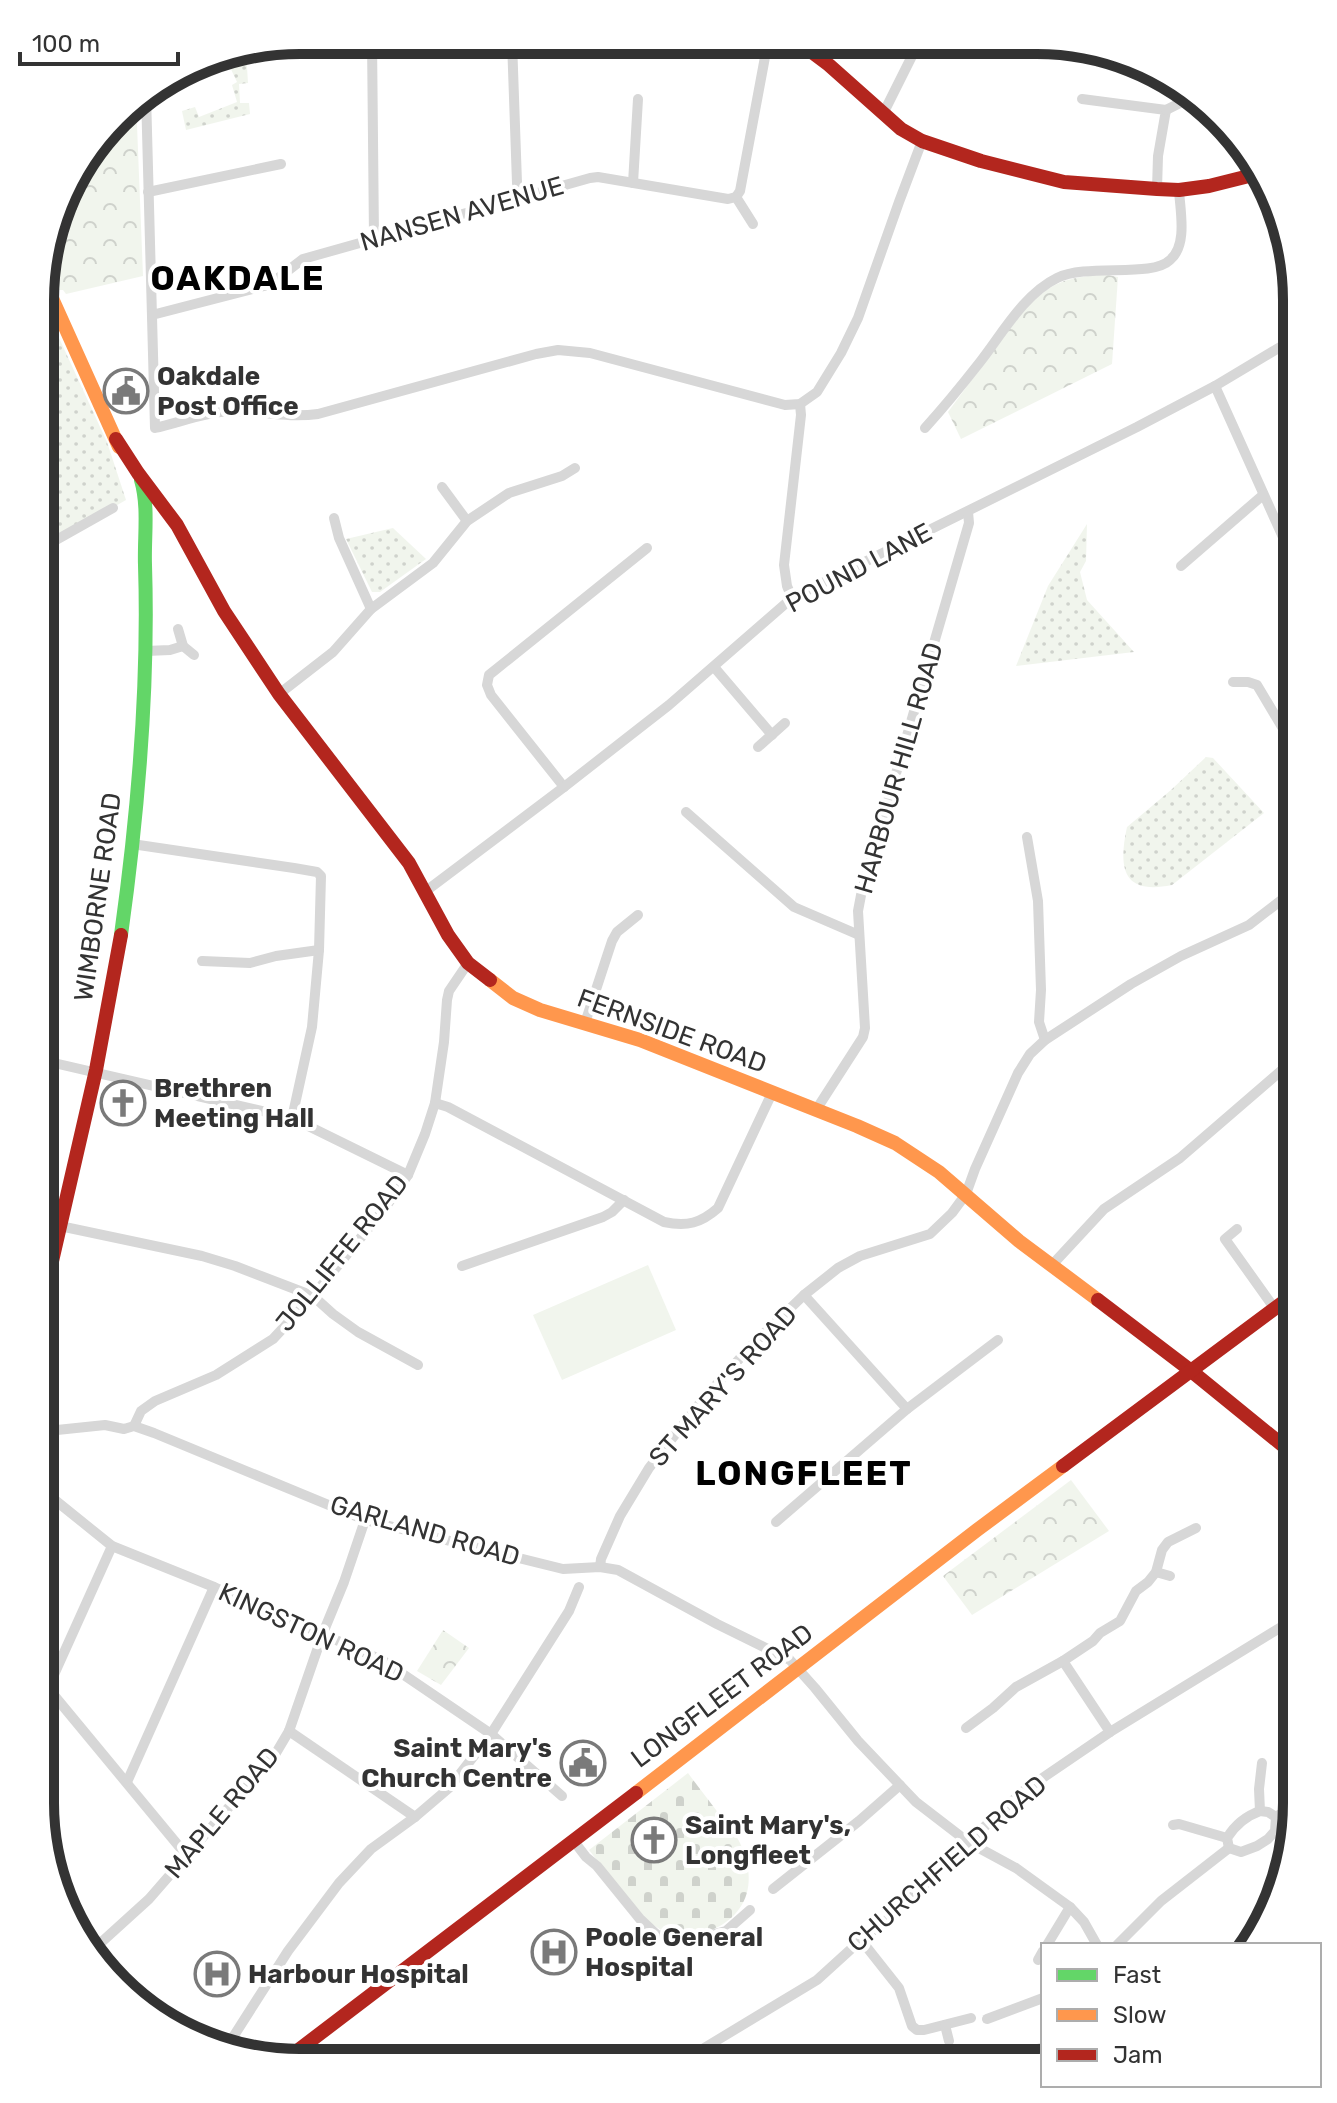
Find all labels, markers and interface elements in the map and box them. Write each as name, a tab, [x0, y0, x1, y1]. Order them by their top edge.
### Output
scale bar	[20, 16, 178, 66]
text: 100 m	[32, 30, 100, 58]
street label: NANSEN AVENUE	[357, 170, 567, 258]
district label: OAKDALE	[151, 258, 325, 299]
place label: Oakdale Post Office	[157, 361, 299, 422]
public building icon: Oakdale Post Office	[102, 367, 150, 415]
street label: POUND LANE	[781, 517, 937, 619]
street label: HARBOUR HILL ROAD	[848, 639, 950, 897]
street label: WIMBORNE ROAD	[68, 791, 128, 1003]
street label: FERNSIDE ROAD	[573, 982, 771, 1080]
place label: Brethren Meeting Hall	[154, 1073, 314, 1134]
church icon: Brethren Meeting Hall	[99, 1079, 147, 1127]
street label: JOLLIFFE ROAD	[269, 1168, 415, 1338]
street label: ST MARY'S ROAD	[643, 1299, 803, 1473]
district label: LONGFLEET	[695, 1453, 913, 1494]
street label: GARLAND ROAD	[327, 1489, 523, 1573]
street label: KINGSTON ROAD	[213, 1577, 409, 1689]
street label: LONGFLEET ROAD	[625, 1618, 819, 1774]
place label: Saint Mary's Church Centre	[361, 1733, 552, 1794]
public building icon: Saint Mary's Church Centre	[559, 1739, 607, 1787]
street label: MAPLE ROAD	[158, 1741, 286, 1885]
street label: CHURCHFIELD ROAD	[841, 1769, 1053, 1959]
place label: Saint Mary's, Longfleet	[685, 1810, 851, 1871]
church icon: Saint Mary's, Longfleet	[630, 1816, 678, 1864]
place label: Poole General Hospital	[585, 1922, 763, 1983]
hospital icon: Poole General Hospital	[530, 1928, 578, 1976]
legend	[1041, 1943, 1321, 2087]
hospital icon: Harbour Hospital	[193, 1950, 241, 1998]
place label: Harbour Hospital	[248, 1959, 469, 1990]
text: Fast	[1113, 1961, 1161, 1989]
text: Slow	[1113, 2001, 1166, 2029]
text: Jam	[1113, 2041, 1163, 2069]

